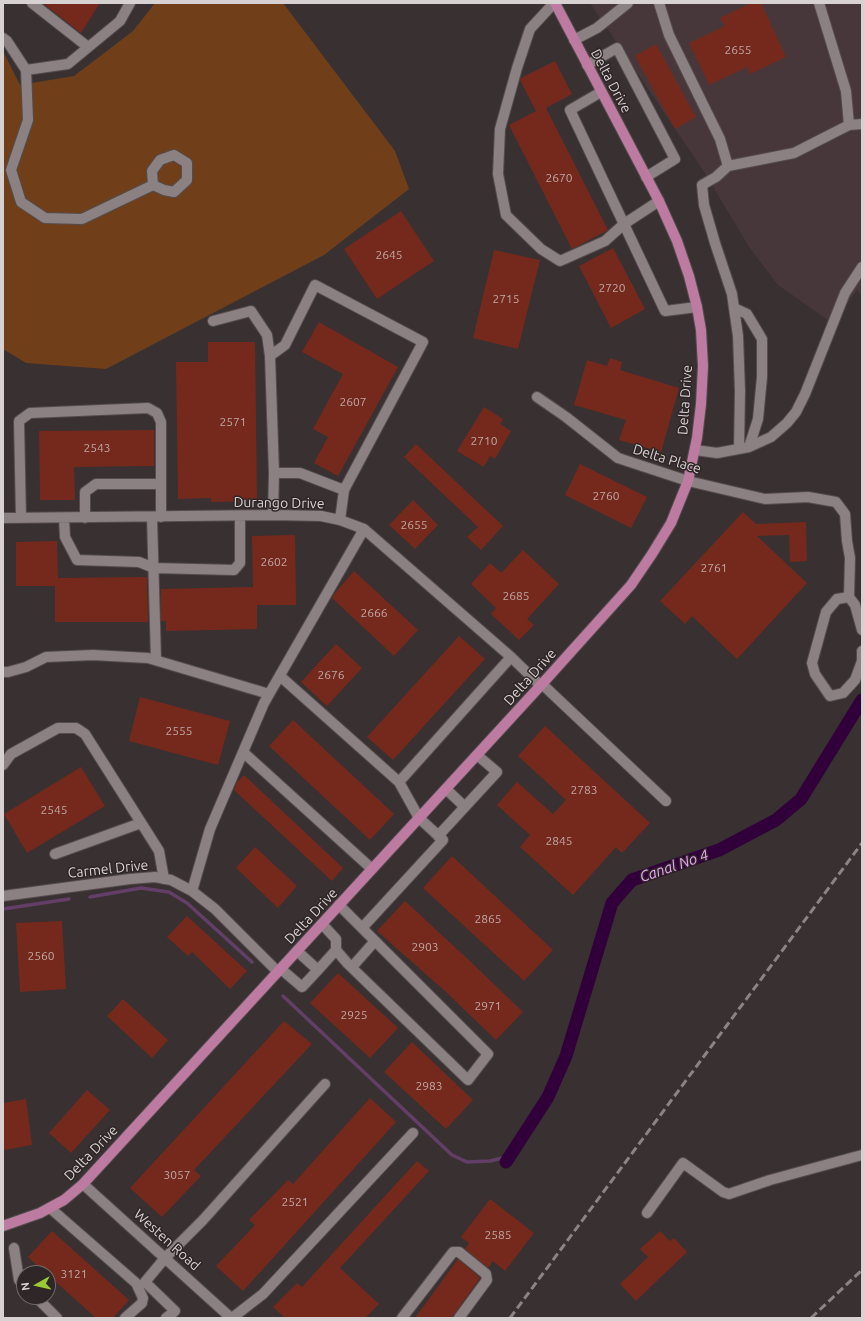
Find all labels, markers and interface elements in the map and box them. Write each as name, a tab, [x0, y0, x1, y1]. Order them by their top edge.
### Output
house number: 2655	[724, 43, 752, 57]
street label: Delta Drive	[587, 46, 635, 116]
house number: 2670	[545, 171, 573, 185]
house number: 2645	[375, 248, 403, 262]
house number: 2720	[598, 281, 626, 295]
house number: 2715	[492, 292, 520, 306]
street label: Delta Drive	[674, 364, 696, 436]
house number: 2607	[339, 395, 367, 409]
house number: 2571	[219, 415, 247, 429]
house number: 2710	[470, 434, 498, 448]
house number: 2543	[83, 441, 111, 455]
street label: Delta Place	[631, 441, 703, 477]
house number: 2760	[592, 489, 620, 503]
street label: Durango Drive	[233, 494, 325, 512]
house number: 2655	[400, 518, 428, 532]
house number: 2602	[260, 555, 288, 569]
house number: 2761	[700, 561, 728, 575]
house number: 2685	[502, 589, 530, 603]
house number: 2666	[360, 606, 388, 620]
street label: Delta Drive	[500, 645, 560, 709]
house number: 2676	[317, 668, 345, 682]
house number: 2555	[165, 724, 193, 738]
house number: 2783	[570, 783, 598, 797]
house number: 2545	[40, 803, 68, 817]
house number: 2845	[545, 834, 573, 848]
water label: Canal No 4	[637, 846, 711, 886]
street label: Carmel Drive	[67, 856, 149, 882]
street label: Delta Drive	[281, 885, 341, 947]
house number: 2865	[474, 912, 502, 926]
house number: 2903	[411, 940, 439, 954]
house number: 2560	[27, 949, 55, 963]
house number: 2971	[474, 999, 502, 1013]
house number: 2925	[340, 1008, 368, 1022]
house number: 2983	[415, 1079, 443, 1093]
street label: Delta Drive	[61, 1122, 121, 1184]
house number: 3057	[163, 1168, 191, 1182]
house number: 2521	[281, 1195, 309, 1209]
street label: Westen Road	[130, 1206, 204, 1274]
house number: 2585	[484, 1228, 512, 1242]
north arrow	[16, 1265, 56, 1305]
house number: 3121	[60, 1267, 88, 1281]
text: N	[19, 1282, 32, 1291]

